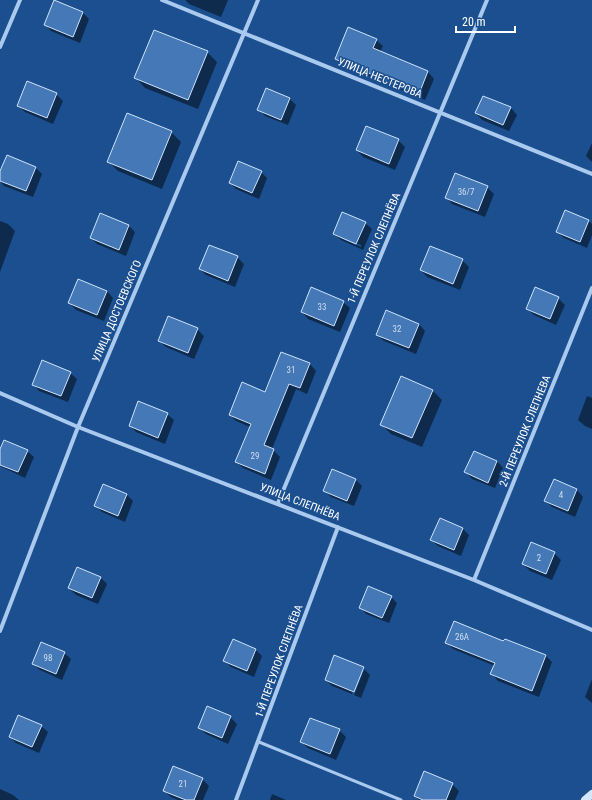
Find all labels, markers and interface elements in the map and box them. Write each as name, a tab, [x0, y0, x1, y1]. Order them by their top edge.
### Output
scale bar	[456, 8, 515, 34]
text: 20 m	[462, 15, 486, 29]
street label: УЛИЦА НЕСТЕРОВА	[336, 55, 425, 101]
house number: 36/7	[458, 187, 475, 197]
street label: 1-Й ПЕРЕУЛОК СЛЕПНЁВА	[345, 190, 404, 305]
street label: УЛИЦА ДОСТОЕВСКОГО	[90, 258, 144, 364]
house number: 33	[318, 302, 326, 312]
house number: 32	[393, 324, 402, 334]
house number: 31	[287, 365, 295, 375]
street label: 2-Й ПЕРЕУЛОК СЛЕПНЕВА	[497, 373, 554, 489]
house number: 29	[251, 451, 259, 461]
street label: УЛИЦА СЛЕПНЁВА	[258, 481, 343, 524]
house number: 4	[559, 490, 564, 500]
house number: 2	[537, 553, 542, 563]
street label: 1-Й ПЕРЕУЛОК СЛЕПНЁВА	[253, 602, 306, 719]
house number: 26А	[455, 632, 469, 642]
house number: 98	[44, 653, 52, 663]
house number: 21	[179, 779, 187, 789]

